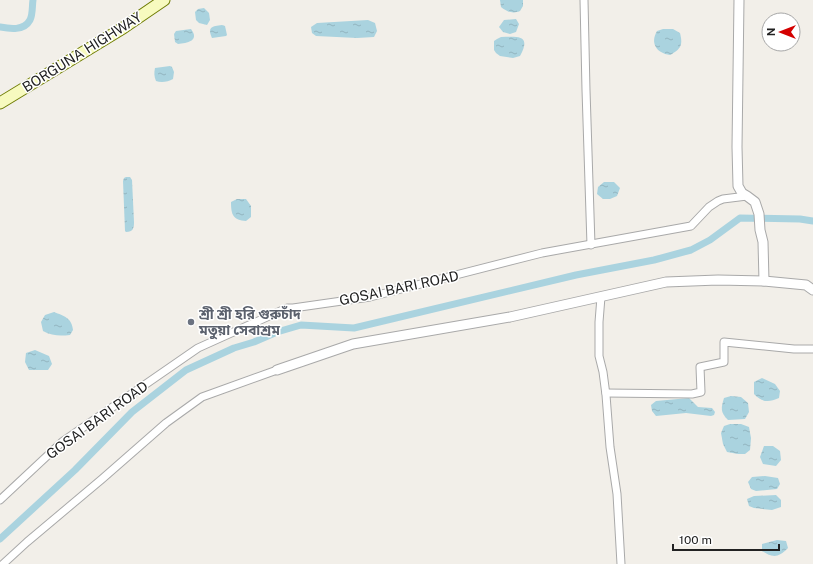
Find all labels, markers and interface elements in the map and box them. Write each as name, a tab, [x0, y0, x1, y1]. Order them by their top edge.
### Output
street label: BORGUNA HIGHWAY	[19, 8, 145, 95]
north arrow	[761, 12, 801, 52]
text: N	[765, 28, 777, 36]
street label: GOSAI BARI ROAD	[338, 268, 460, 308]
place label: শ্রী শ্রী হরি গুরুচাঁদ মতুয়া সেবাশ্রম	[198, 305, 302, 340]
marker: শ্রী শ্রী হরি গুরুচাঁদ মতুয়া সেবাশ্রম	[186, 317, 196, 327]
street label: GOSAI BARI ROAD	[43, 378, 151, 462]
scale bar	[673, 526, 779, 552]
text: 100 m	[679, 533, 712, 547]

